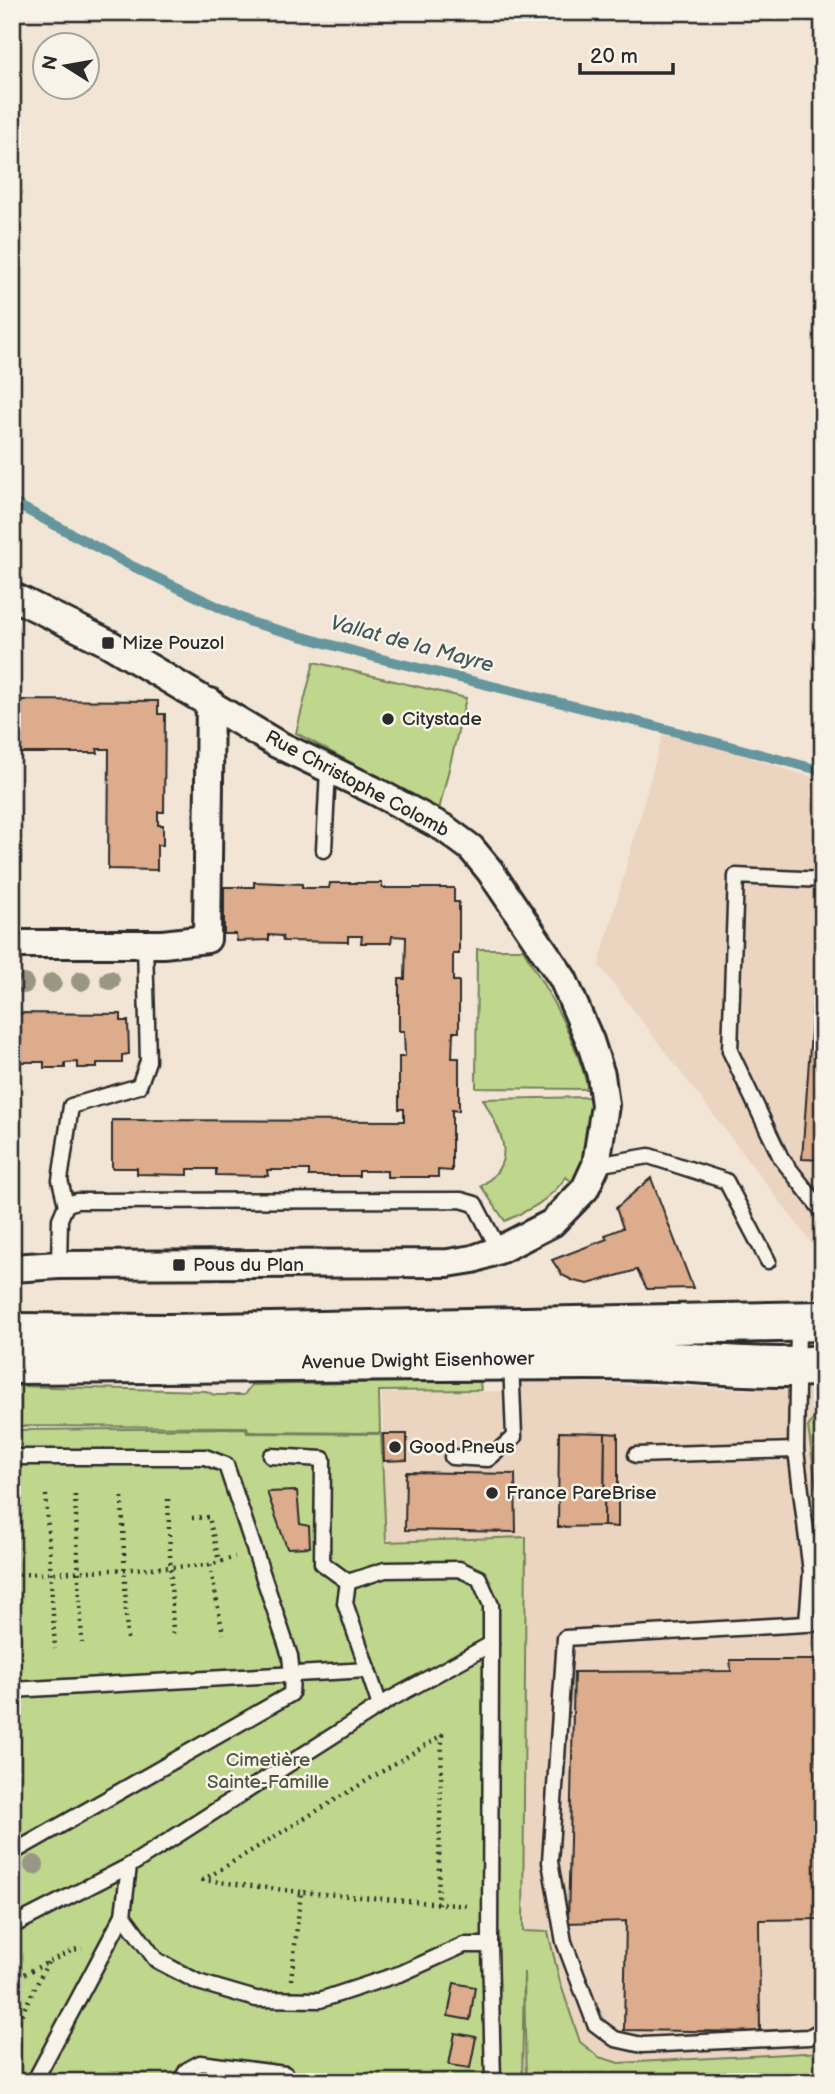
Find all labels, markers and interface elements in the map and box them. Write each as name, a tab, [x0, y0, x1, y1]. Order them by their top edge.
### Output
north arrow	[32, 32, 102, 102]
scale bar	[580, 32, 672, 76]
text: 20 m	[590, 44, 638, 69]
text: N	[38, 54, 63, 72]
water label: Vallat de la Mayre	[327, 610, 497, 678]
place label: Mize Pouzol	[122, 632, 224, 655]
marker: Mize Pouzol	[100, 635, 116, 651]
place label: Citystade	[402, 708, 482, 731]
marker: Citystade	[380, 711, 396, 727]
street label: Rue Christophe Colomb	[261, 726, 453, 842]
place label: Pous du Plan	[193, 1254, 304, 1277]
marker: Pous du Plan	[171, 1257, 187, 1273]
street label: Avenue Dwight Eisenhower	[301, 1347, 536, 1375]
place label: Good Pneus	[409, 1436, 515, 1459]
marker: Good Pneus	[387, 1439, 403, 1455]
place label: France PareBrise	[506, 1482, 656, 1505]
marker: France PareBrise	[484, 1485, 500, 1501]
park label: Cimetière Sainte-Famille	[207, 1749, 329, 1794]

